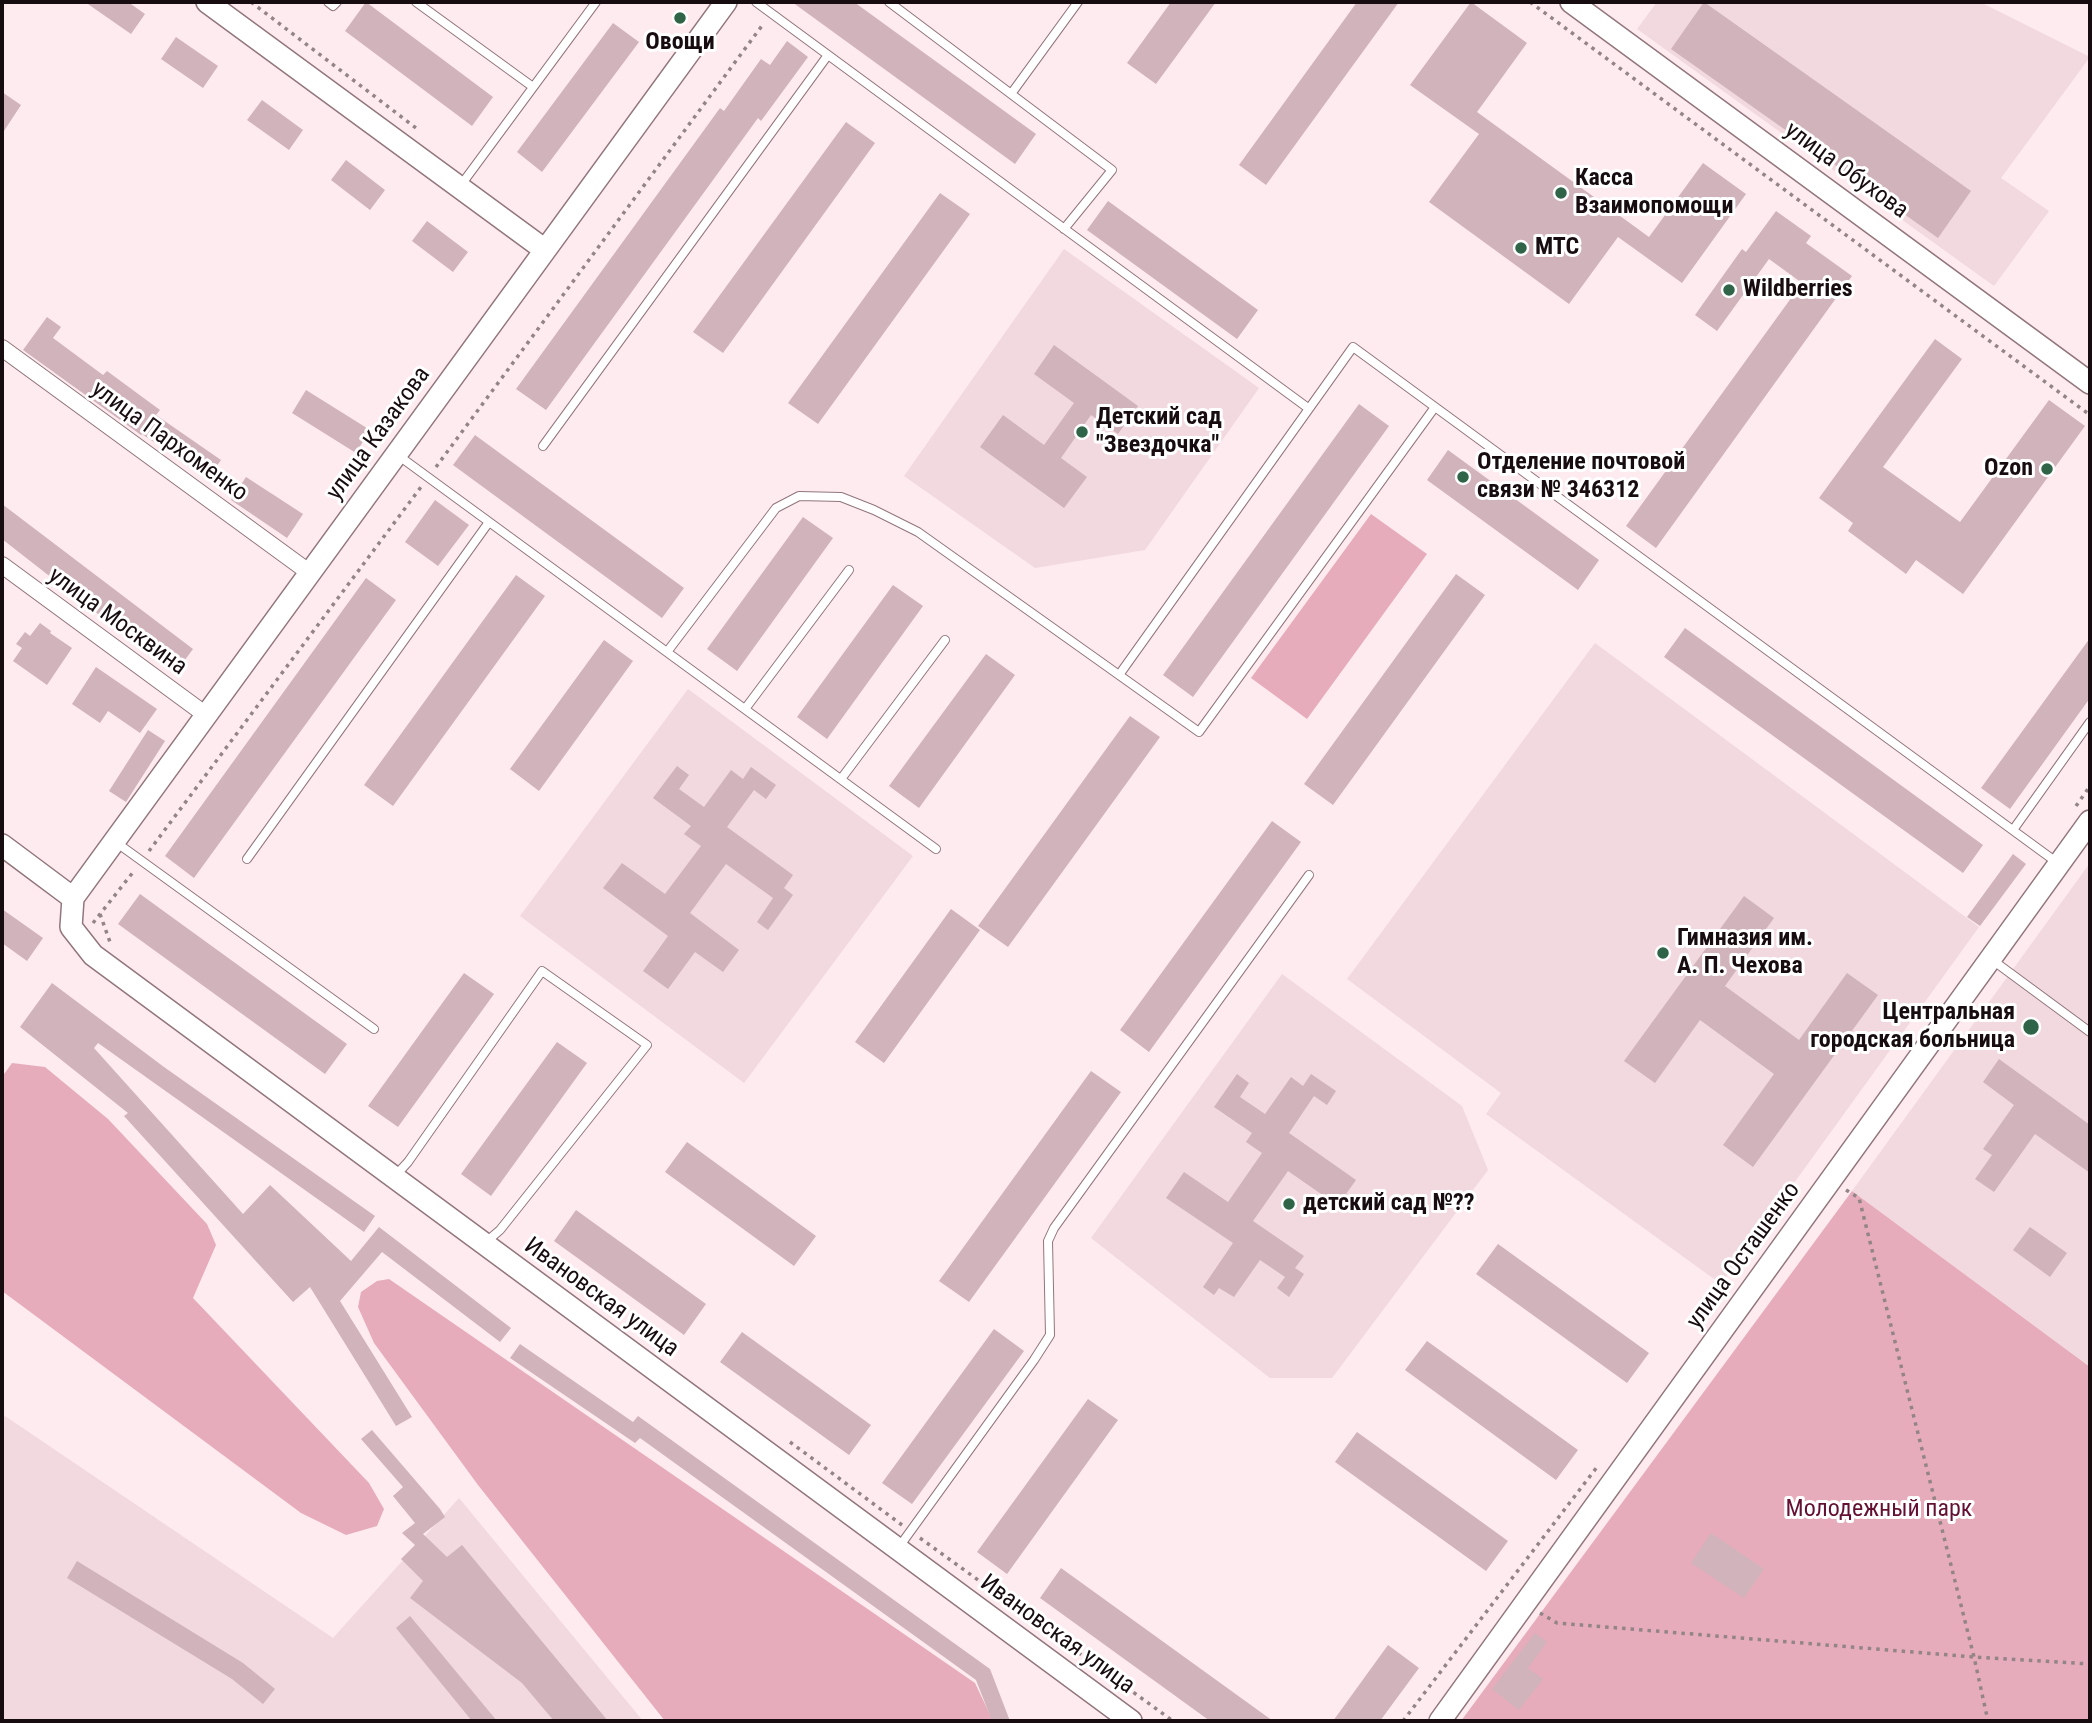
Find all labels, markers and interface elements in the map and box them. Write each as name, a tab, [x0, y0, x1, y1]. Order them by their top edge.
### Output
marker: Овощи	[672, 10, 688, 26]
place label: Овощи	[645, 29, 715, 57]
street label: улица Обухова	[1779, 117, 1913, 225]
place label: Касса Взаимопомощи	[1575, 165, 1733, 221]
marker: Касса Взаимопомощи	[1553, 185, 1569, 201]
place label: МТС	[1535, 234, 1579, 262]
marker: МТС	[1513, 240, 1529, 256]
place label: Wildberries	[1743, 276, 1853, 304]
marker: Wildberries	[1721, 282, 1737, 298]
street label: улица Казакова	[321, 362, 437, 506]
street label: улица Пархоменко	[85, 376, 253, 508]
place label: Детский сад "Звездочка"	[1096, 404, 1222, 460]
marker: Детский сад "Звездочка"	[1074, 424, 1090, 440]
place label: Отделение почтовой связи № 346312	[1477, 449, 1685, 505]
place label: Ozon	[1984, 455, 2033, 483]
marker: Ozon	[2039, 461, 2055, 477]
marker: Отделение почтовой связи № 346312	[1455, 469, 1471, 485]
street label: улица Москвина	[42, 562, 192, 682]
place label: Гимназия им. А. П. Чехова	[1677, 925, 1813, 981]
marker: Гимназия им. А. П. Чехова	[1655, 945, 1671, 961]
place label: Центральная городская больница	[1810, 999, 2015, 1055]
marker: Центральная городская больница	[2021, 1017, 2041, 1037]
street label: улица Осташенко	[1681, 1177, 1807, 1335]
place label: детский сад №??	[1303, 1190, 1475, 1218]
marker: детский сад №??	[1281, 1196, 1297, 1212]
street label: Ивановская улица	[518, 1232, 684, 1364]
park label: Молодежный парк	[1786, 1496, 1972, 1524]
street label: Ивановская улица	[974, 1569, 1140, 1701]

